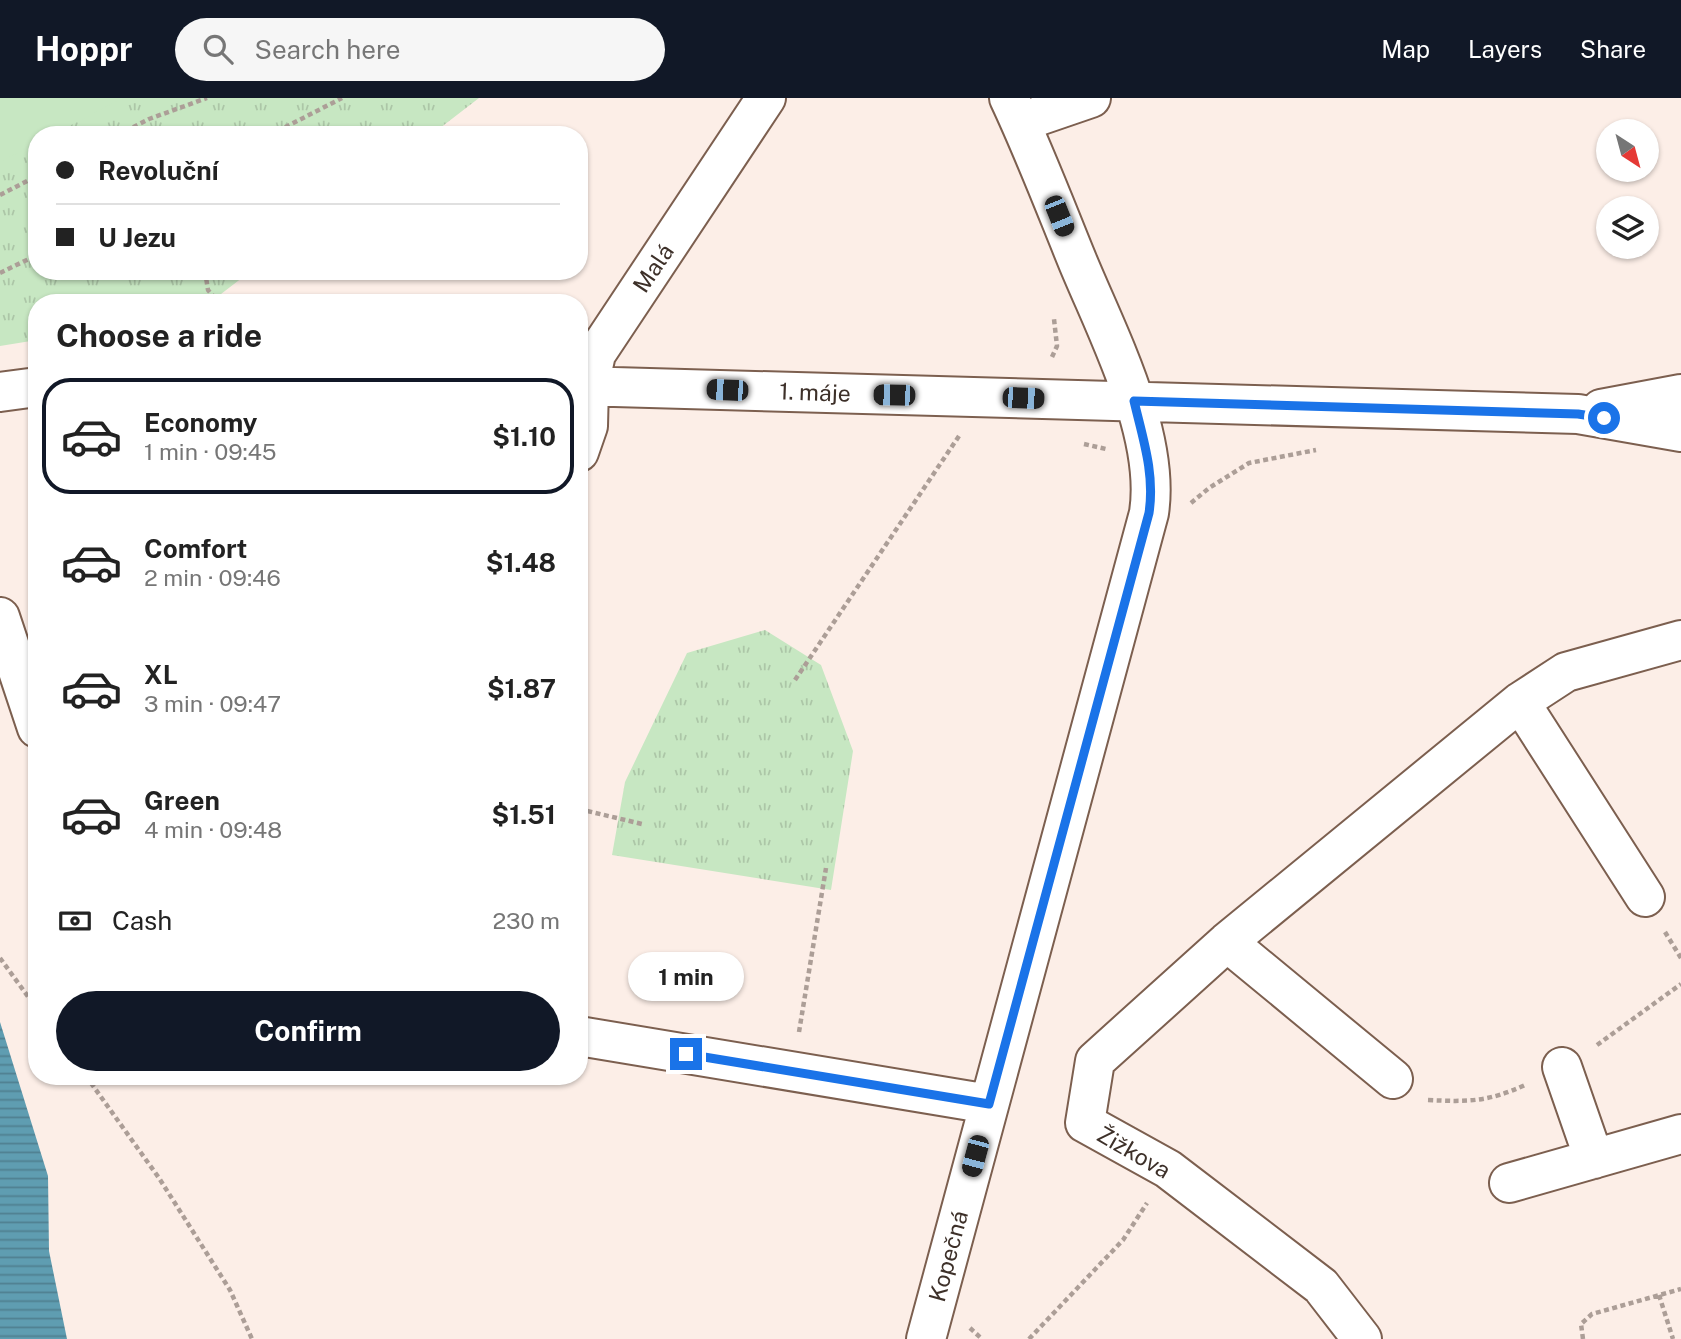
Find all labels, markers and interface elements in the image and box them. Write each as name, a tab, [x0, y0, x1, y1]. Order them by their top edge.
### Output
search box	[175, 18, 665, 81]
text: Hoppr	[35, 30, 133, 68]
icon: search	[199, 30, 237, 68]
text: Search here	[255, 34, 401, 65]
text: Map	[1381, 35, 1430, 63]
text: Layers	[1468, 35, 1542, 63]
text: Share	[1580, 35, 1646, 63]
north arrow	[1596, 119, 1659, 182]
map controls	[1596, 119, 1659, 259]
text: Revoluční	[98, 155, 219, 186]
car	[1042, 193, 1077, 239]
button: layers	[1596, 196, 1659, 259]
text: U Jezu	[98, 222, 176, 253]
street label: Malá	[627, 239, 679, 297]
text: Choose a ride	[56, 317, 262, 354]
street label: 1. máje	[779, 377, 851, 407]
car	[706, 379, 749, 401]
car	[873, 384, 916, 406]
car	[1002, 387, 1045, 409]
route start	[1588, 402, 1620, 434]
icon: car	[60, 405, 123, 468]
text: Economy	[144, 407, 257, 438]
text: $1.10	[492, 421, 556, 452]
text: 1 min · 09:45	[144, 438, 277, 465]
icon: car	[60, 531, 123, 594]
text: Comfort	[144, 533, 247, 564]
text: $1.48	[486, 547, 556, 578]
text: 2 min · 09:46	[144, 564, 281, 591]
icon: car	[60, 657, 123, 720]
text: XL	[144, 659, 178, 690]
text: $1.87	[487, 673, 556, 704]
text: 3 min · 09:47	[144, 690, 281, 717]
icon: car	[60, 783, 123, 846]
text: Green	[144, 785, 220, 816]
text: $1.51	[491, 799, 556, 830]
text: 4 min · 09:48	[144, 816, 282, 843]
icon: cash	[56, 902, 94, 940]
text: Cash	[112, 905, 172, 936]
text: 230 m	[492, 907, 560, 934]
callout: 1 min	[628, 953, 744, 1002]
text: 1 min	[658, 963, 714, 990]
button: Confirm	[56, 991, 560, 1071]
route end	[670, 1038, 702, 1070]
street label: Žižkova	[1093, 1120, 1175, 1184]
car	[960, 1133, 991, 1179]
street label: Kopečná	[923, 1207, 973, 1305]

